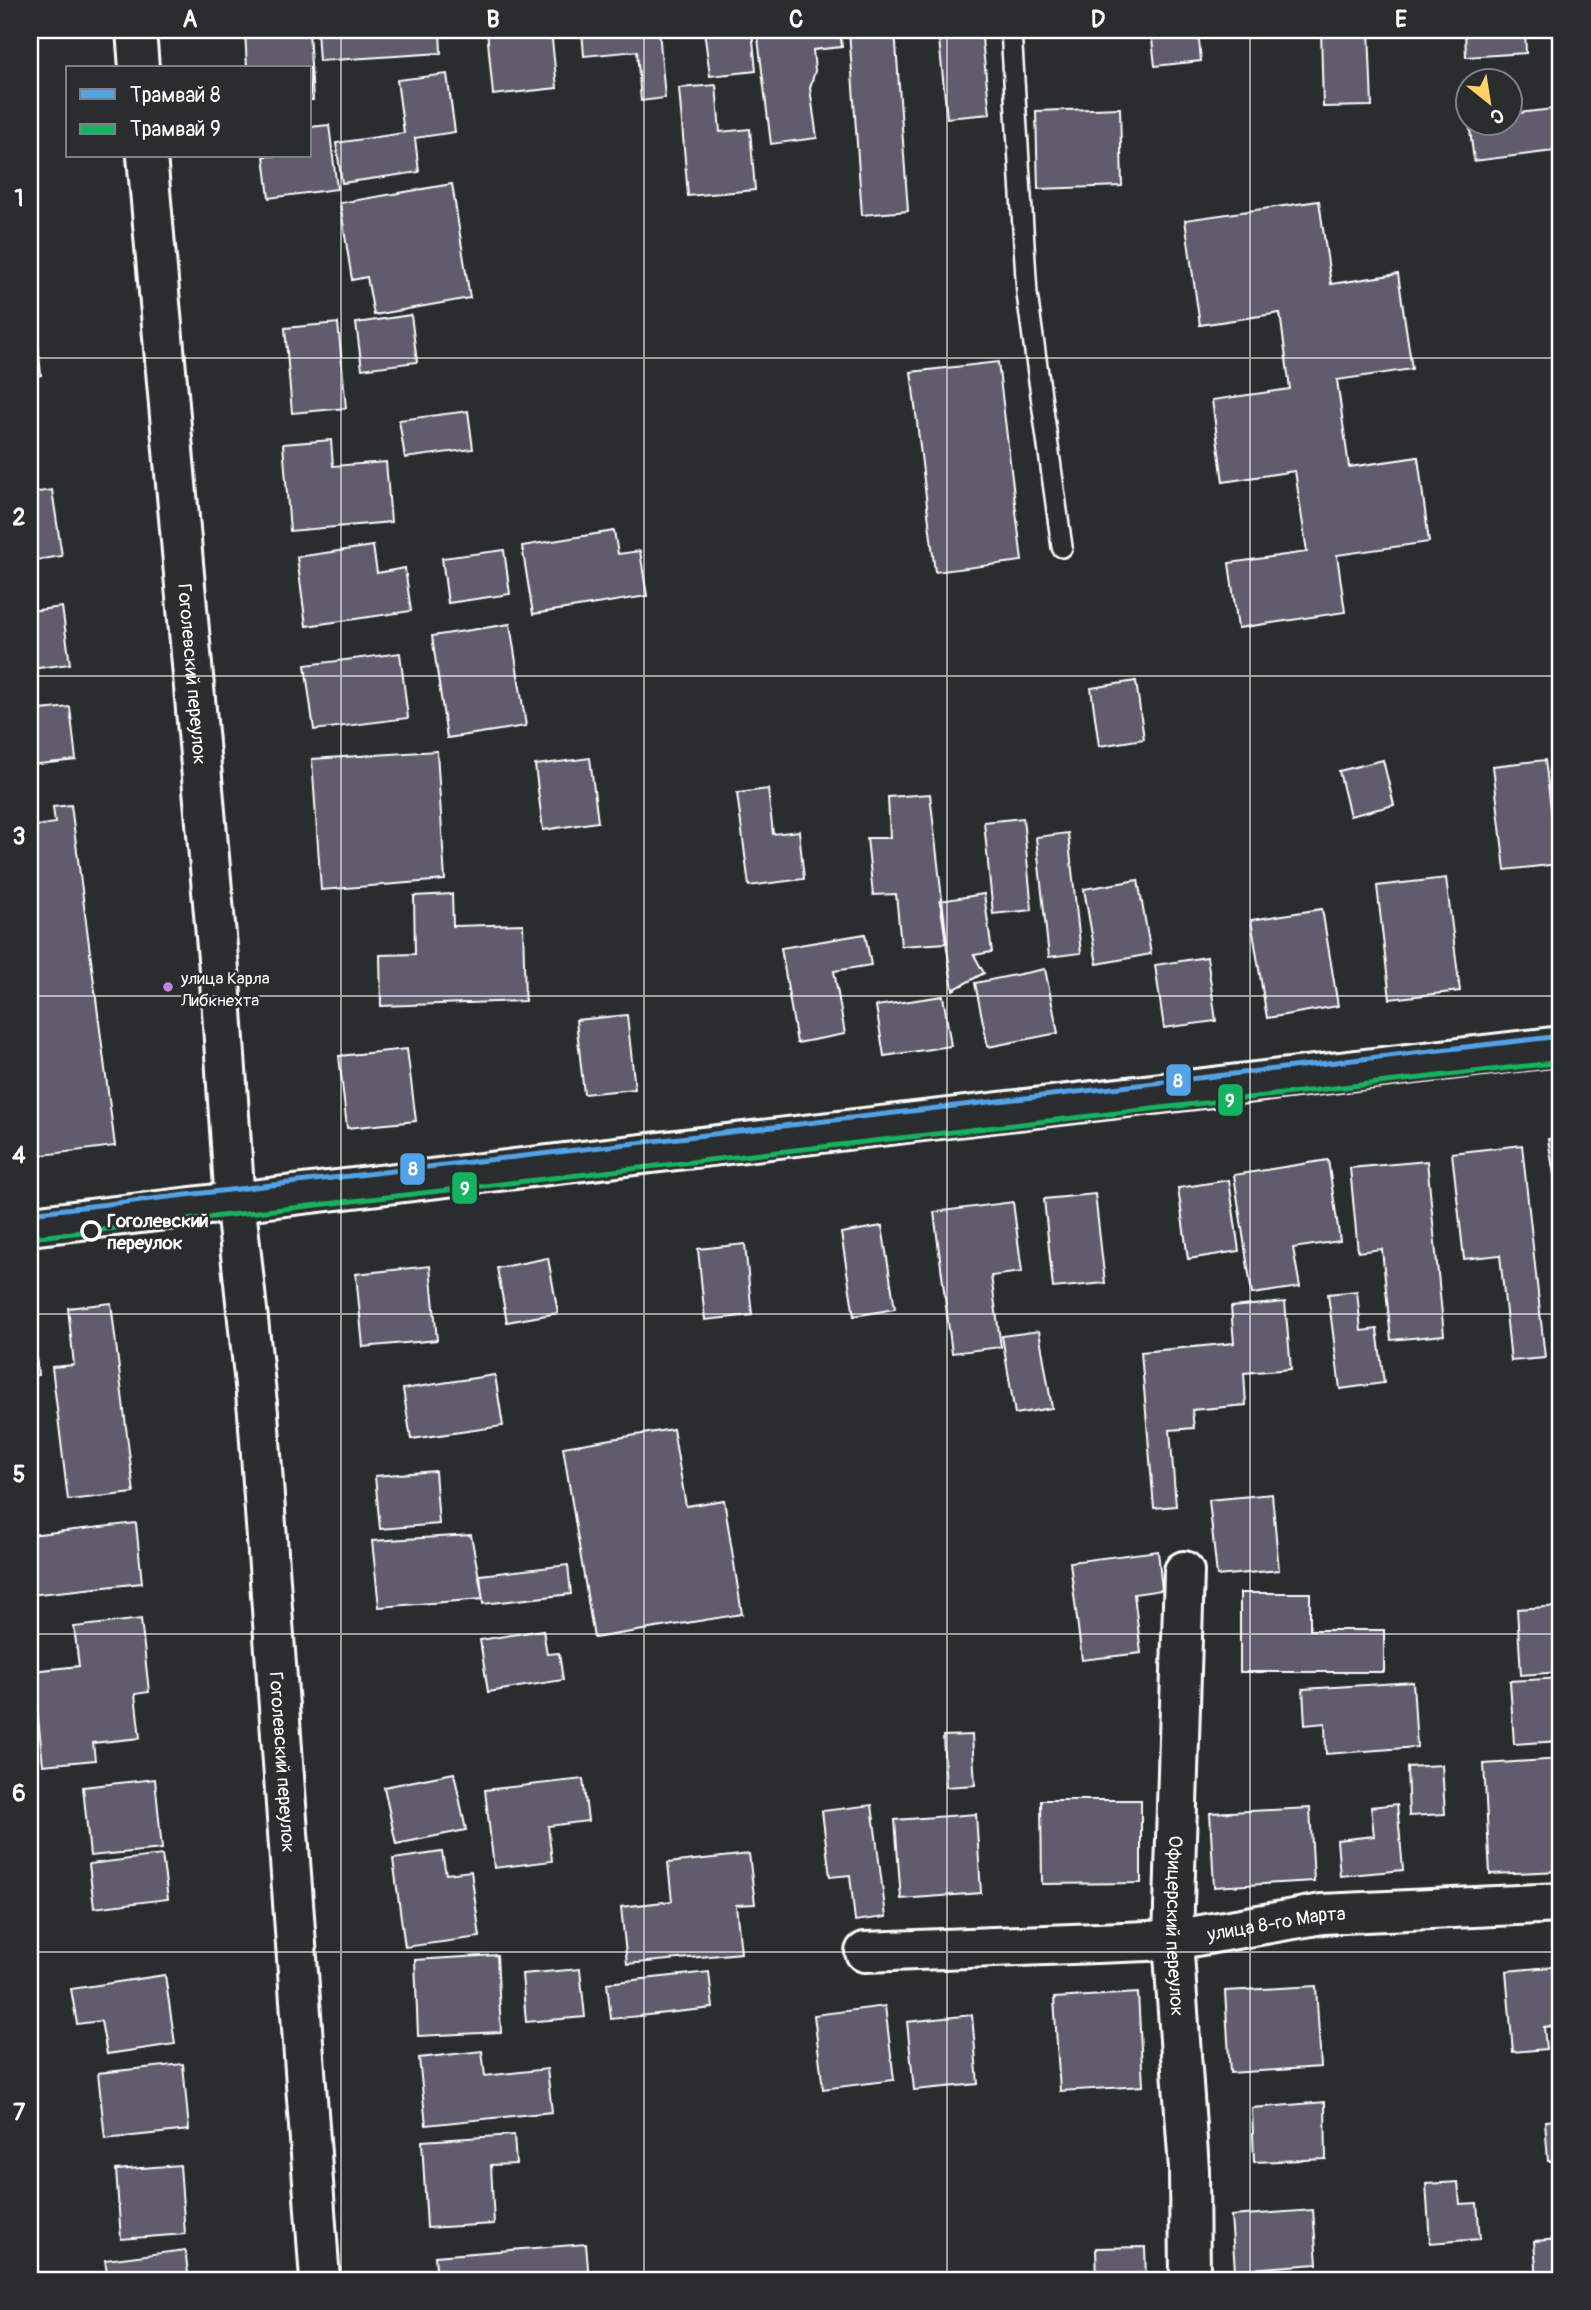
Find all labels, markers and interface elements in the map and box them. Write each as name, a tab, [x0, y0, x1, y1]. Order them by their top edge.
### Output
text: A	[183, 5, 198, 34]
text: B	[486, 5, 500, 34]
text: C	[789, 5, 803, 34]
text: D	[1091, 5, 1105, 34]
text: E	[1395, 5, 1407, 34]
legend	[66, 66, 312, 158]
north arrow	[1454, 66, 1524, 136]
text: Трамвай 8	[130, 82, 221, 109]
text: С	[1486, 103, 1508, 129]
text: Трамвай 9	[130, 116, 221, 143]
text: 1	[15, 184, 24, 213]
text: 2	[13, 503, 26, 532]
street label: Гоголевский переулок	[172, 583, 212, 766]
text: 3	[13, 822, 25, 851]
place label: улица Карла Либкнехта	[180, 968, 270, 1011]
marker: улица Карла Либкнехта	[161, 980, 175, 994]
line badge: 8	[1165, 1063, 1192, 1097]
text: 8	[1173, 1069, 1183, 1093]
line badge: 9	[1217, 1083, 1244, 1117]
text: 9	[1225, 1089, 1235, 1113]
text: 4	[12, 1141, 26, 1170]
line badge: 8	[399, 1152, 426, 1186]
text: 8	[408, 1157, 418, 1181]
line badge: 9	[451, 1171, 478, 1205]
text: 9	[460, 1177, 470, 1201]
place label: Гоголевский переулок	[107, 1209, 209, 1255]
marker: Гоголевский переулок	[81, 1221, 101, 1241]
text: 5	[13, 1460, 25, 1489]
street label: Гоголевский переулок	[264, 1671, 300, 1854]
text: 6	[12, 1779, 26, 1808]
street label: Офицерский переулок	[1160, 1835, 1189, 2017]
street label: улица 8-го Марта	[1204, 1902, 1346, 1947]
text: 7	[13, 2098, 26, 2127]

